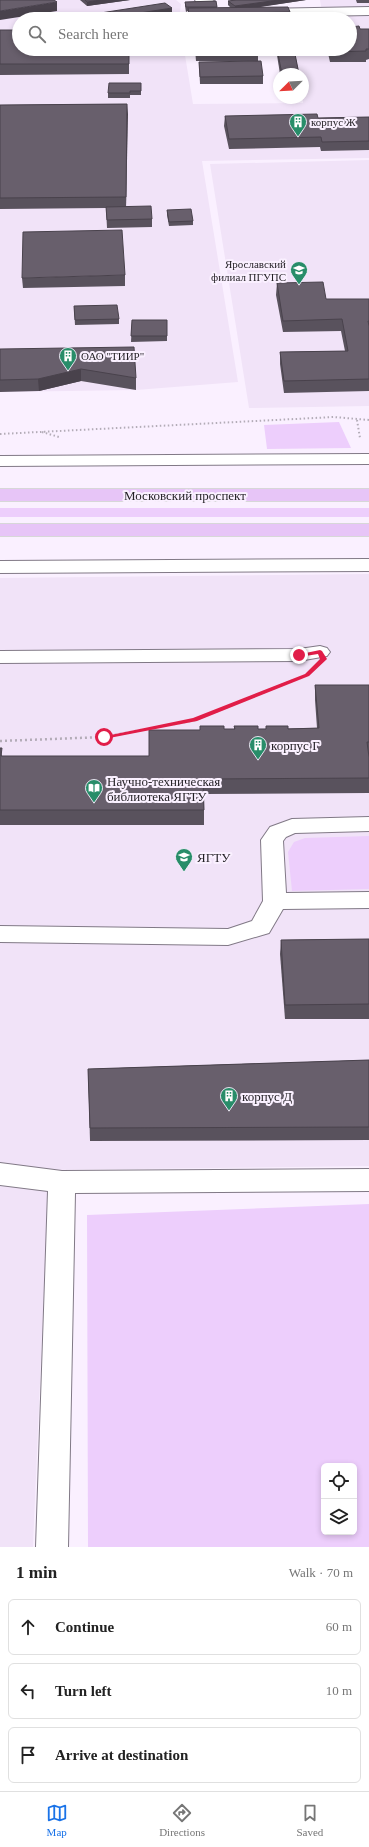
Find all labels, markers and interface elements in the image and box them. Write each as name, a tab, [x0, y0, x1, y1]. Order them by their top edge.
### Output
search box	[12, 12, 357, 56]
icon: search	[26, 23, 48, 45]
text: Search here	[58, 26, 128, 42]
north arrow	[273, 68, 309, 104]
building icon: корпус Ж	[288, 112, 308, 137]
place label: корпус Ж	[311, 116, 356, 128]
place label: Ярославский филиал ПГУПС	[211, 258, 286, 283]
school or university icon: Ярославский филиал ПГУПС	[289, 260, 309, 285]
building icon: ОАО "ТИИР"	[58, 346, 78, 371]
place label: ОАО "ТИИР"	[81, 350, 144, 362]
street label: Московский проспект	[124, 488, 246, 503]
route end	[290, 646, 308, 664]
route start	[95, 728, 113, 746]
building icon: корпус Г	[248, 735, 268, 760]
place label: корпус Г	[271, 738, 320, 753]
place label: Научно-техническая библиотека ЯГТУ	[107, 774, 220, 804]
library icon: Научно-техническая библиотека ЯГТУ	[84, 778, 104, 803]
school or university icon: ЯГТУ	[174, 847, 194, 872]
place label: ЯГТУ	[197, 850, 231, 865]
building icon: корпус Д	[219, 1086, 239, 1111]
place label: корпус Д	[242, 1089, 292, 1104]
map controls	[321, 1463, 357, 1535]
button: locate	[321, 1463, 357, 1499]
button: layers	[321, 1499, 357, 1535]
text: 1 min	[16, 1563, 57, 1582]
text: Walk · 70 m	[289, 1565, 353, 1580]
icon: ahead	[17, 1616, 39, 1638]
text: Continue	[55, 1619, 114, 1635]
text: 60 m	[326, 1619, 352, 1634]
icon: left	[17, 1680, 39, 1702]
text: Turn left	[55, 1683, 112, 1699]
text: 10 m	[326, 1683, 352, 1698]
icon: arrive	[17, 1744, 39, 1766]
text: Arrive at destination	[55, 1747, 188, 1763]
tab: Map	[46, 1802, 68, 1838]
tab: Directions	[159, 1802, 205, 1838]
tab: Saved	[296, 1802, 323, 1838]

